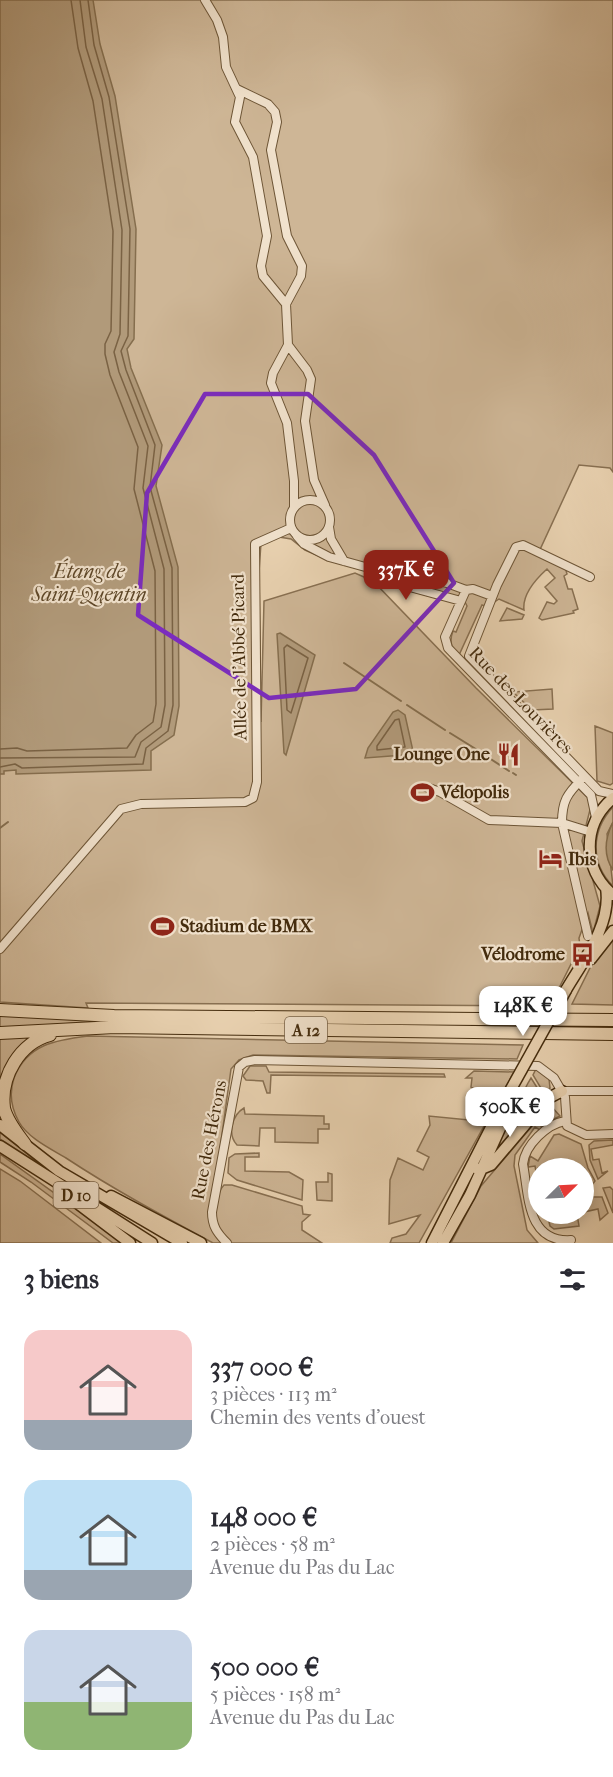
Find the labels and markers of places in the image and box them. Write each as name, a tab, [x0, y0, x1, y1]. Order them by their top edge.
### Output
pin: 337K €	[357, 550, 455, 601]
restaurant icon: Lounge One	[495, 741, 521, 767]
place label: Lounge One	[394, 744, 490, 765]
sports icon: Vélopolis	[409, 779, 435, 805]
place label: Vélopolis	[439, 782, 510, 803]
hotel icon: Ibis	[537, 846, 563, 872]
place label: Ibis	[568, 849, 597, 870]
sports icon: Stadium de BMX	[149, 913, 175, 939]
place label: Stadium de BMX	[180, 916, 314, 937]
bus stop icon: Vélodrome	[570, 941, 596, 967]
place label: Vélodrome	[480, 944, 565, 965]
pin: 148K €	[474, 986, 572, 1037]
pin: 500K €	[461, 1087, 559, 1138]

